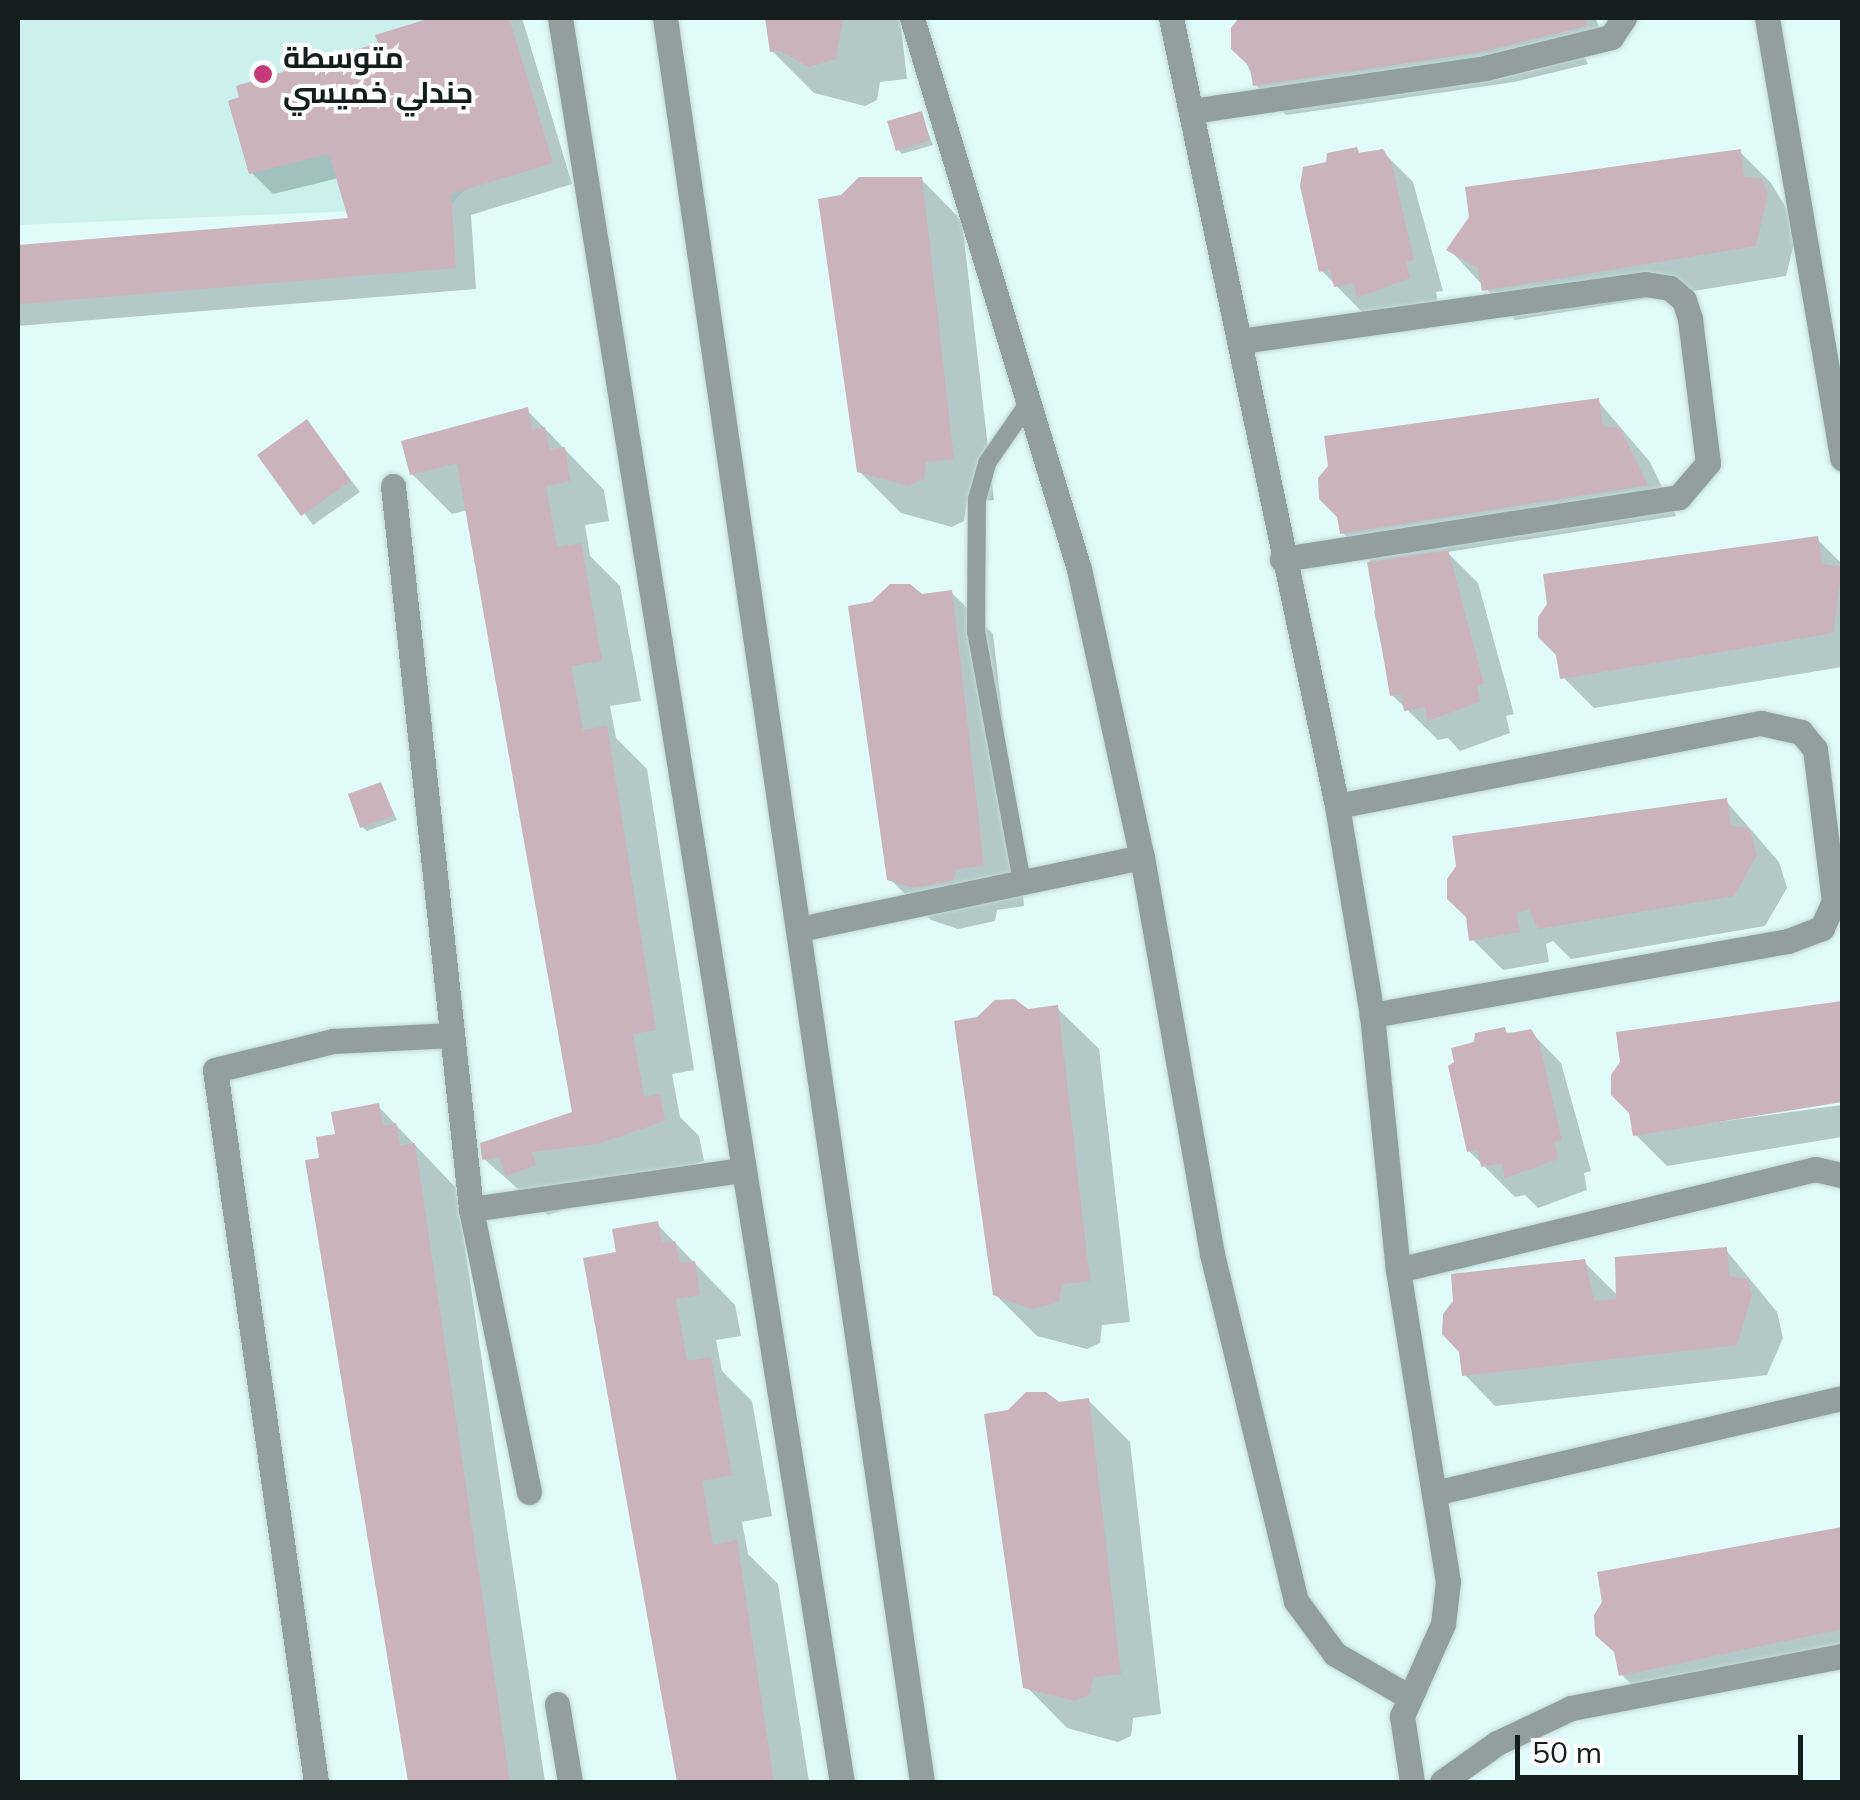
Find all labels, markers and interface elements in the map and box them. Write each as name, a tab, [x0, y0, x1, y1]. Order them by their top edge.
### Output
place label: متوسطة جندلي خميسي	[283, 39, 473, 110]
marker: متوسطة جندلي خميسي	[252, 63, 274, 85]
scale bar	[1520, 1715, 1808, 1777]
text: 50 m	[1532, 1733, 1602, 1771]

